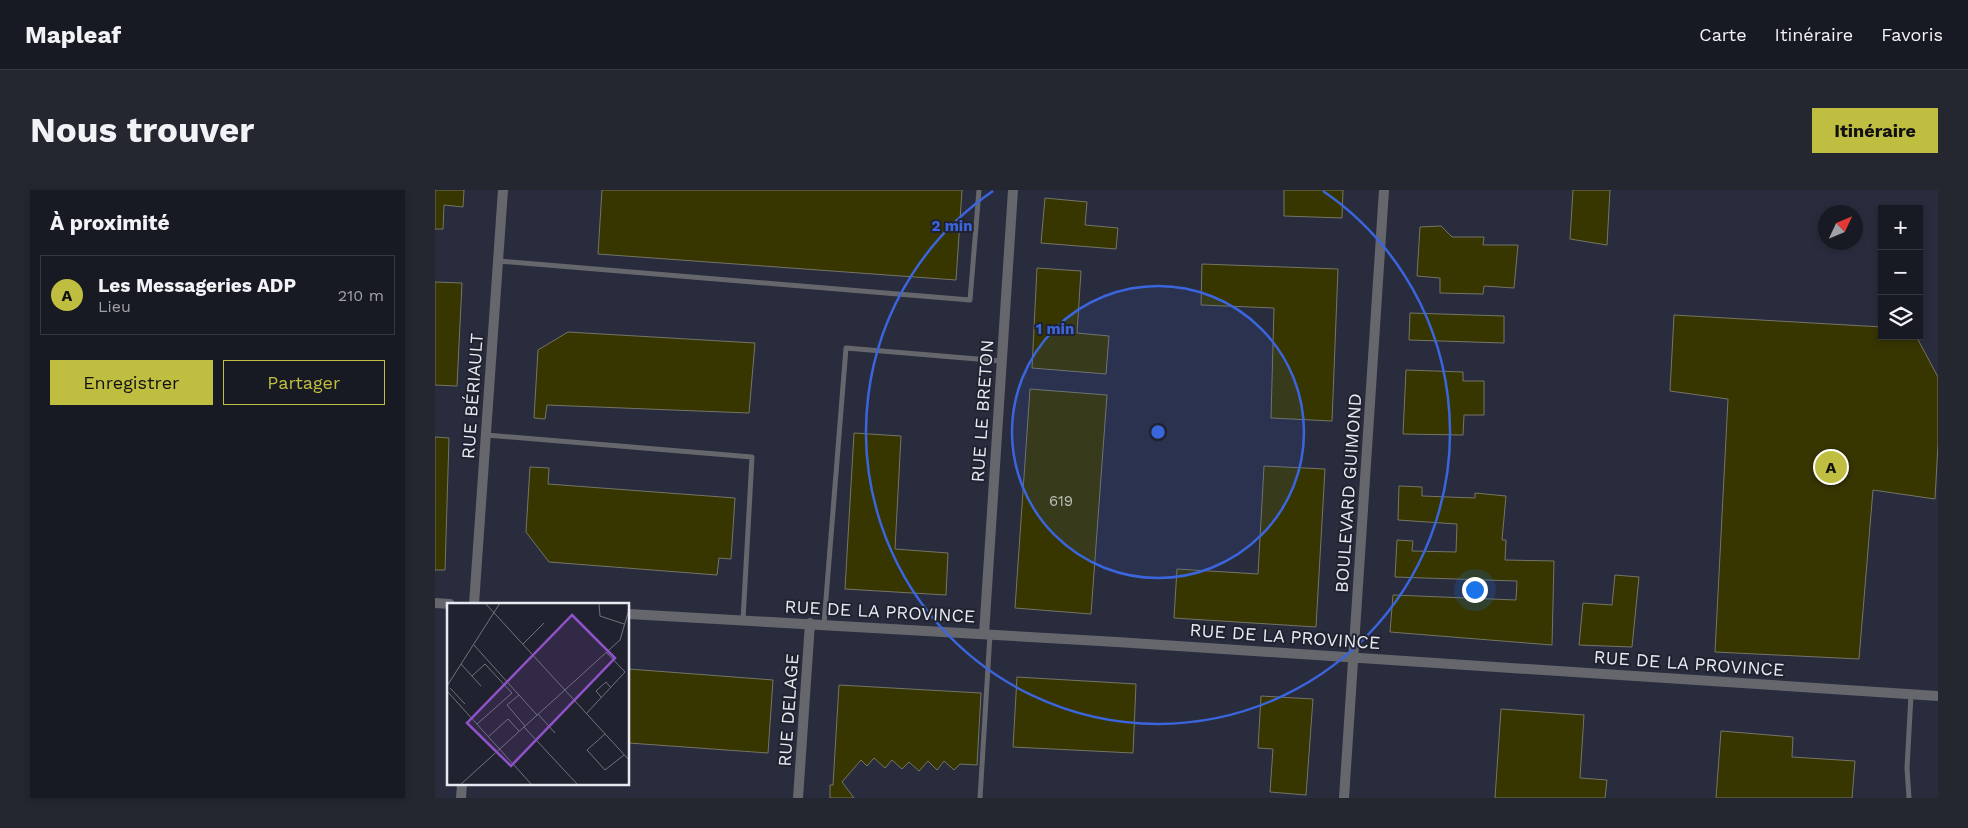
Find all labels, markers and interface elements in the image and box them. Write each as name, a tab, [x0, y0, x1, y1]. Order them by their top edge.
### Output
text: Mapleaf	[25, 21, 121, 49]
text: Carte	[1699, 24, 1747, 45]
text: Itinéraire	[1775, 24, 1853, 45]
text: Favoris	[1881, 24, 1943, 45]
button: Itinéraire	[1812, 108, 1938, 153]
text: Nous trouver	[30, 109, 254, 151]
north arrow	[1818, 205, 1863, 250]
map controls	[1878, 205, 1923, 340]
button: +	[1878, 205, 1923, 250]
text: À proximité	[50, 210, 170, 235]
text: 2 min	[931, 217, 973, 235]
button: −	[1878, 250, 1923, 295]
text: Les Messageries ADP	[98, 274, 296, 297]
text: A	[62, 286, 72, 305]
text: 210 m	[338, 286, 384, 305]
button: layers	[1878, 295, 1923, 340]
text: Lieu	[98, 297, 131, 316]
text: 1 min	[1036, 320, 1074, 338]
street label: RUE BÉRIAULT	[457, 332, 487, 460]
street label: RUE LE BRETON	[967, 339, 997, 483]
button: Enregistrer	[50, 360, 213, 405]
button: Partager	[223, 360, 385, 405]
street label: BOULEVARD GUIMOND	[1331, 393, 1365, 593]
centre of rings	[1149, 423, 1167, 441]
pin: A	[1815, 448, 1847, 486]
house number: 619	[1049, 492, 1073, 510]
your location	[1462, 577, 1488, 603]
street label: RUE DE LA PROVINCE	[784, 596, 976, 626]
inset map	[447, 603, 630, 786]
street label: RUE DE LA PROVINCE	[1189, 619, 1381, 653]
street label: RUE DE LA PROVINCE	[1593, 646, 1785, 680]
street label: RUE DELAGE	[774, 653, 802, 767]

